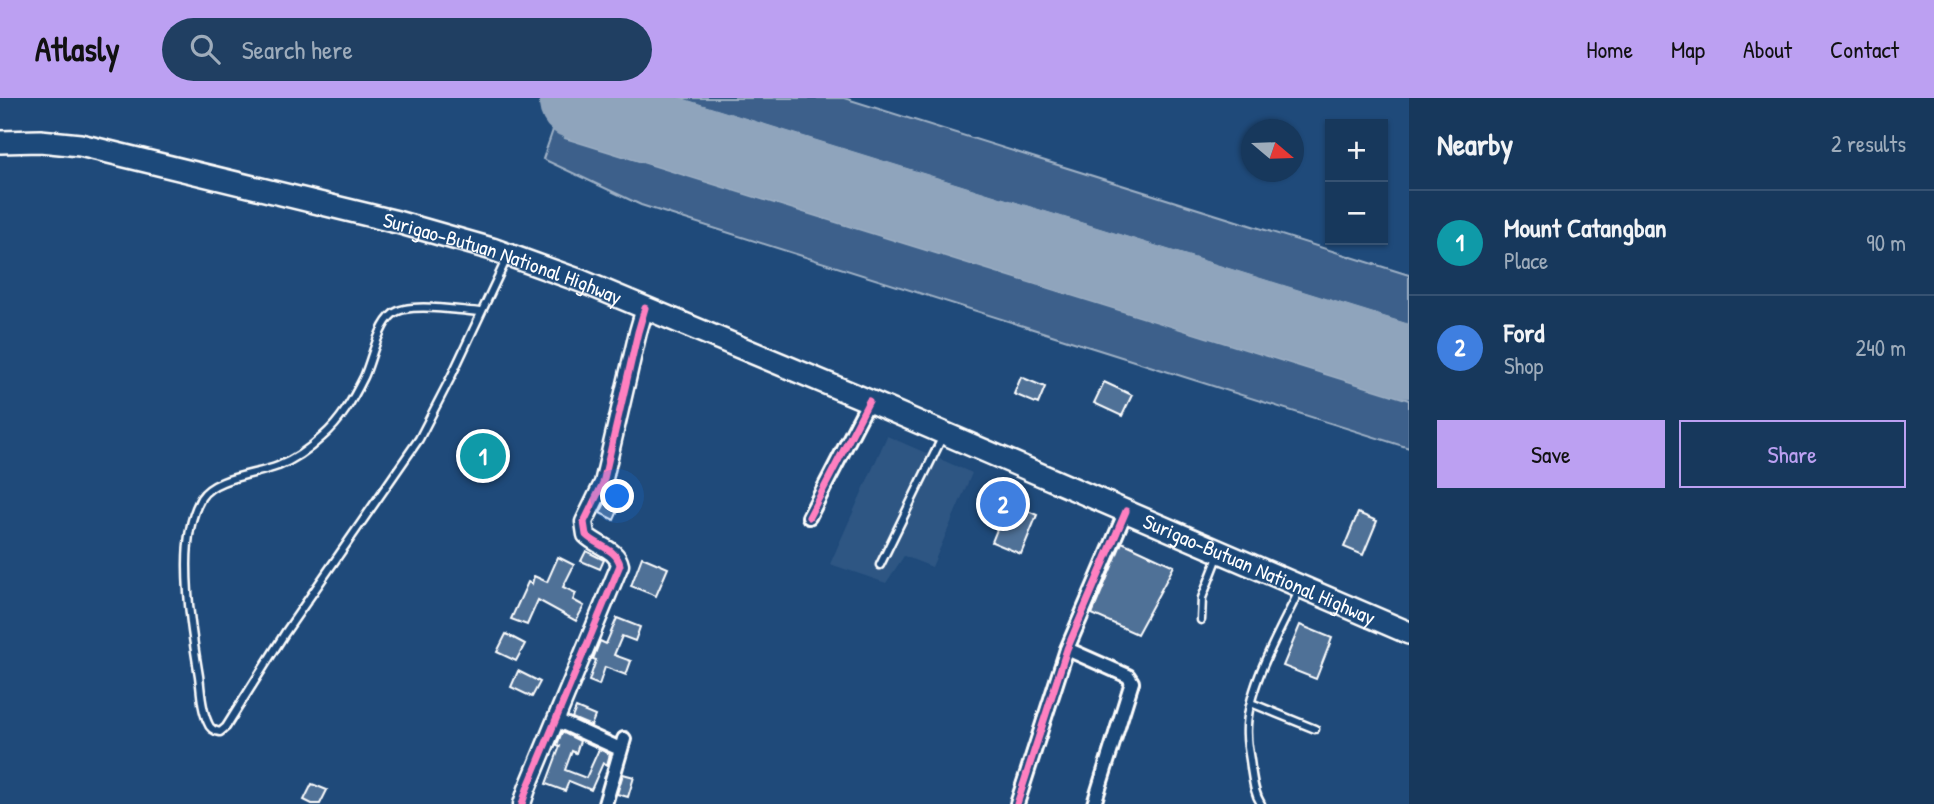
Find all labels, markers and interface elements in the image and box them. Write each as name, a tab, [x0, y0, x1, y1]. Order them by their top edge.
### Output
search box	[162, 18, 652, 81]
text: Atlasly	[35, 27, 120, 71]
icon: search	[186, 30, 224, 68]
text: Search here	[242, 32, 353, 67]
text: Home	[1586, 33, 1633, 65]
text: Map	[1671, 33, 1705, 65]
text: About	[1743, 33, 1792, 65]
text: Contact	[1830, 33, 1899, 65]
north arrow	[1241, 119, 1304, 182]
map controls	[1325, 119, 1388, 245]
button: +	[1325, 119, 1388, 182]
text: Nearby	[1437, 124, 1513, 164]
text: 2 results	[1831, 128, 1906, 159]
button: −	[1325, 182, 1388, 245]
street label: Surigao-Butuan National Highway	[380, 205, 627, 311]
text: Mount Catangban	[1504, 210, 1667, 245]
text: 1	[1456, 227, 1464, 258]
text: 90 m	[1866, 227, 1906, 258]
text: Place	[1504, 245, 1548, 276]
text: Ford	[1504, 315, 1544, 350]
text: 2	[1455, 332, 1465, 363]
text: 240 m	[1855, 332, 1906, 363]
text: Shop	[1504, 350, 1543, 381]
button: Save	[1437, 420, 1665, 488]
button: Share	[1679, 420, 1906, 488]
pin: 1	[460, 430, 506, 482]
pin: 2	[980, 478, 1026, 530]
your location	[600, 479, 634, 513]
street label: Surigao-Butuan National Highway	[1139, 506, 1381, 632]

